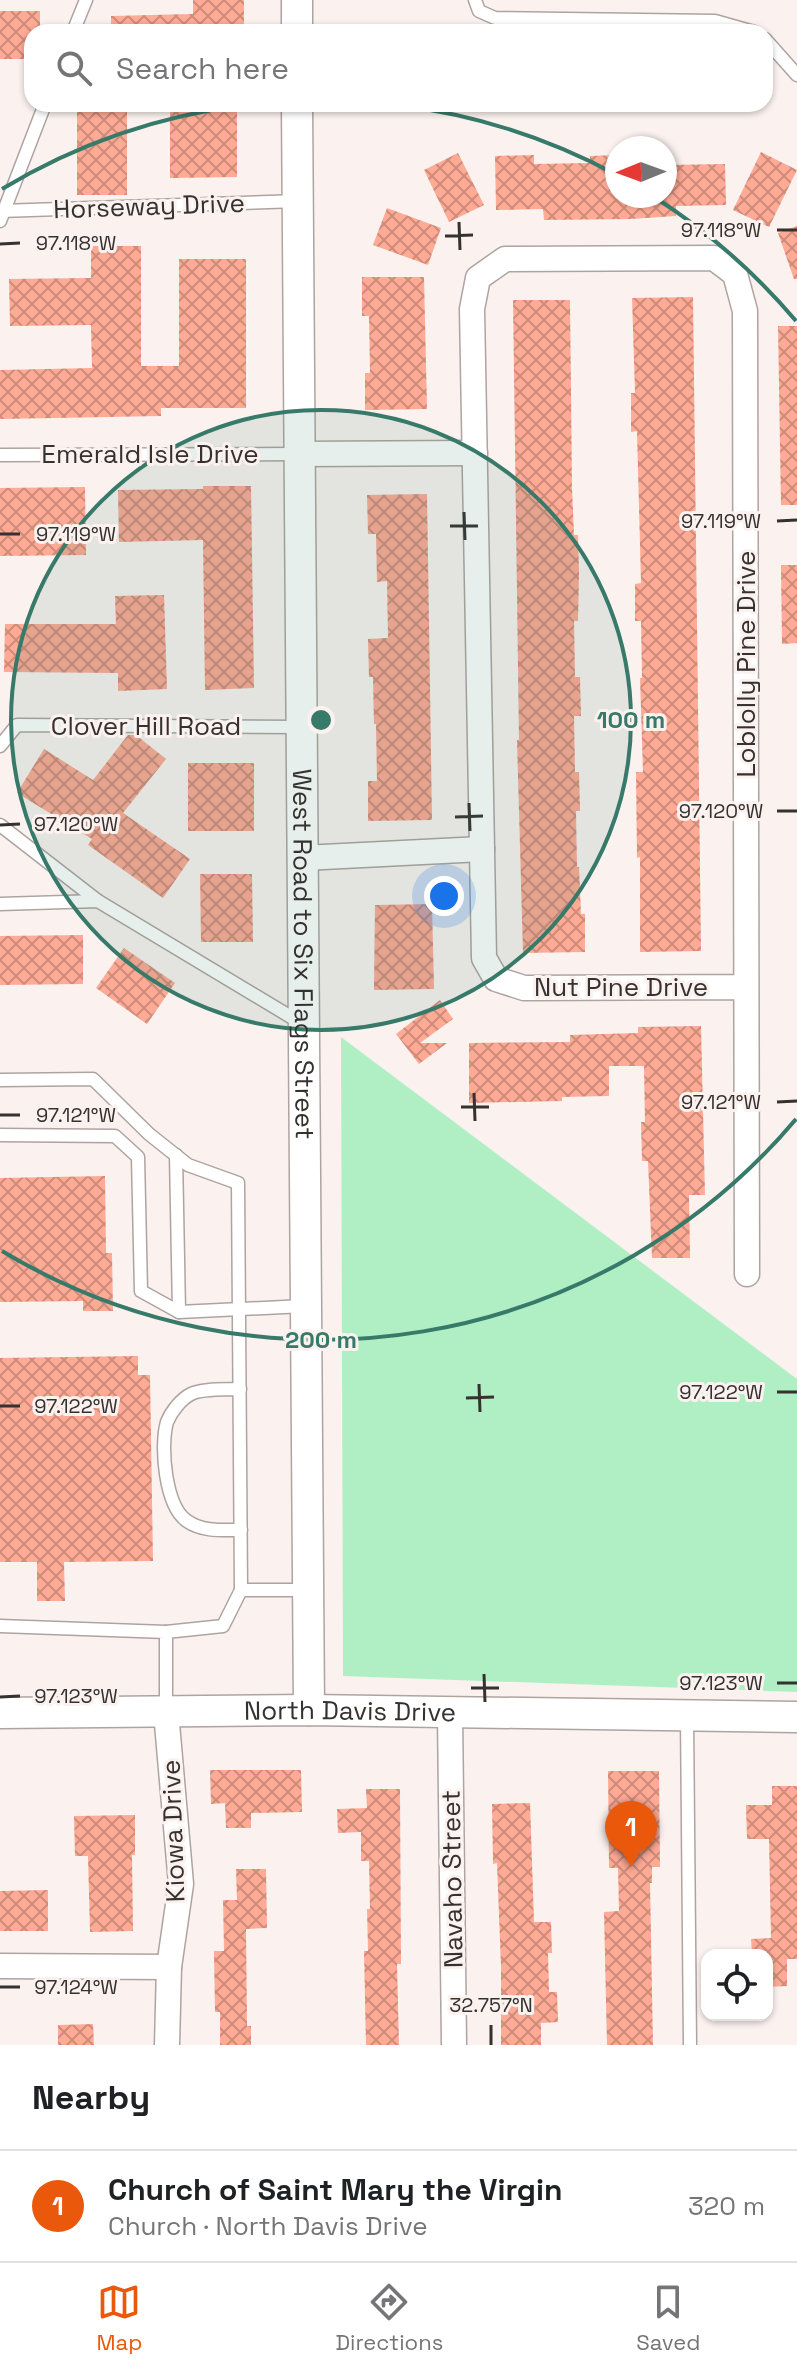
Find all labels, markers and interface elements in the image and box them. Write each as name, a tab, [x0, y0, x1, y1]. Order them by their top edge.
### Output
search box	[24, 24, 773, 112]
icon: search	[52, 46, 96, 90]
text: Search here	[116, 49, 289, 88]
north arrow	[605, 136, 677, 208]
street label: Horseway Drive	[53, 186, 245, 226]
text: 97.118°W	[681, 217, 761, 243]
text: 97.118°W	[36, 230, 116, 256]
street label: Emerald Isle Drive	[41, 437, 259, 471]
text: 97.119°W	[681, 508, 761, 534]
text: 97.119°W	[36, 521, 116, 547]
street label: Loblolly Pine Drive	[729, 551, 763, 777]
text: 100 m	[597, 704, 665, 735]
centre of rings	[307, 706, 335, 734]
street label: Clover Hill Road	[51, 709, 241, 743]
street label: West Road to Six Flags Street	[285, 768, 322, 1139]
text: 97.120°W	[679, 798, 763, 824]
text: 97.120°W	[34, 811, 118, 837]
your location	[424, 876, 464, 916]
street label: Nut Pine Drive	[534, 970, 708, 1004]
text: 97.121°W	[681, 1089, 761, 1115]
text: 97.121°W	[36, 1102, 116, 1128]
text: 200 m	[285, 1324, 357, 1355]
text: 97.122°W	[679, 1379, 763, 1405]
text: 97.122°W	[34, 1393, 118, 1419]
text: 97.123°W	[679, 1670, 763, 1696]
text: 97.123°W	[34, 1683, 118, 1709]
street label: North Davis Drive	[244, 1693, 456, 1729]
street label: Kiowa Drive	[154, 1759, 192, 1903]
street label: Navaho Street	[433, 1790, 471, 1968]
pin: 1	[605, 1801, 657, 1867]
map controls	[701, 1949, 773, 2021]
button: locate	[701, 1949, 773, 2021]
text: 97.124°W	[34, 1974, 118, 2000]
text: 32.757°N	[449, 1992, 533, 2018]
text: Nearby	[32, 2076, 150, 2119]
text: Church of Saint Mary the Virgin	[108, 2170, 562, 2209]
text: 1	[52, 2189, 64, 2223]
text: 320 m	[688, 2189, 765, 2223]
text: Church · North Davis Drive	[108, 2209, 428, 2243]
tab: Map	[97, 2280, 142, 2356]
tab: Directions	[335, 2280, 443, 2356]
tab: Saved	[636, 2280, 700, 2356]

